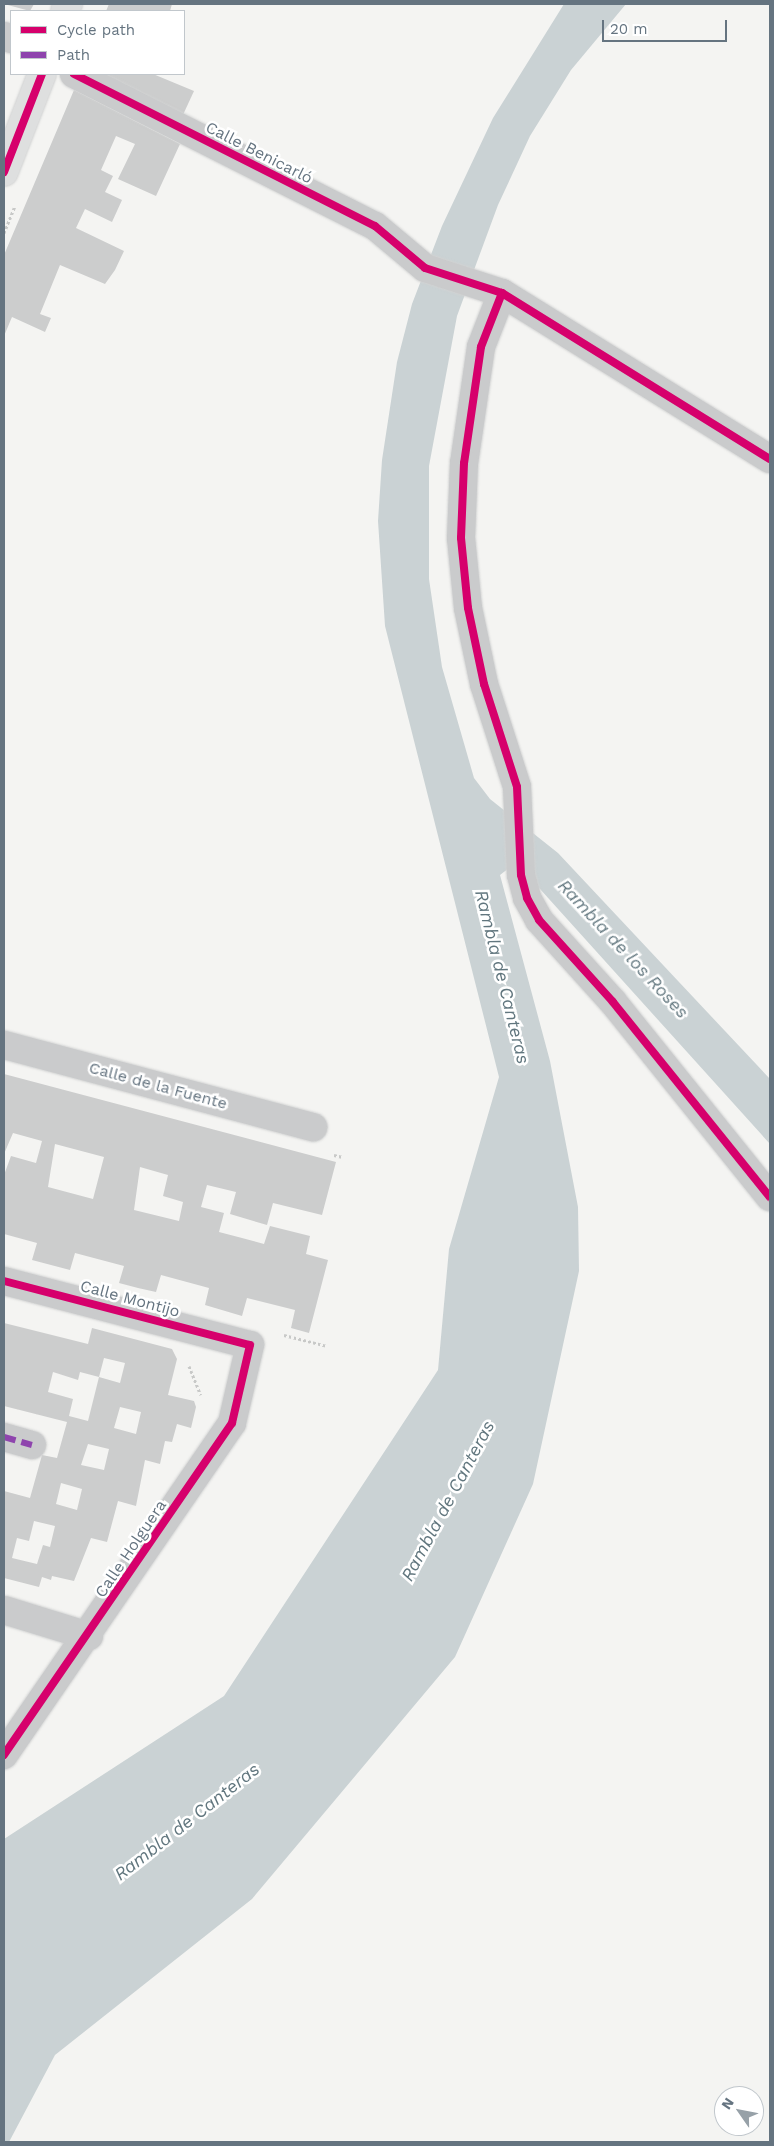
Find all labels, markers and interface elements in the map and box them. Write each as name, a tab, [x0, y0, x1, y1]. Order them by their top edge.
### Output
legend	[10, 10, 185, 75]
scale bar	[604, 10, 729, 42]
text: 20 m	[610, 20, 648, 38]
text: Cycle path	[57, 21, 135, 39]
text: Path	[57, 46, 90, 64]
street label: Calle Benicarló	[202, 118, 316, 188]
water label: Rambla de los Roses	[553, 875, 693, 1023]
water label: Rambla de Canteras	[470, 888, 534, 1066]
street label: Calle de la Fuente	[87, 1058, 229, 1114]
street label: Calle Montijo	[78, 1276, 182, 1322]
water label: Rambla de Canteras	[397, 1417, 499, 1585]
street label: Calle Holguera	[91, 1497, 171, 1601]
water label: Rambla de Canteras	[110, 1759, 264, 1885]
north arrow	[714, 2086, 764, 2136]
text: N	[718, 2095, 737, 2112]

